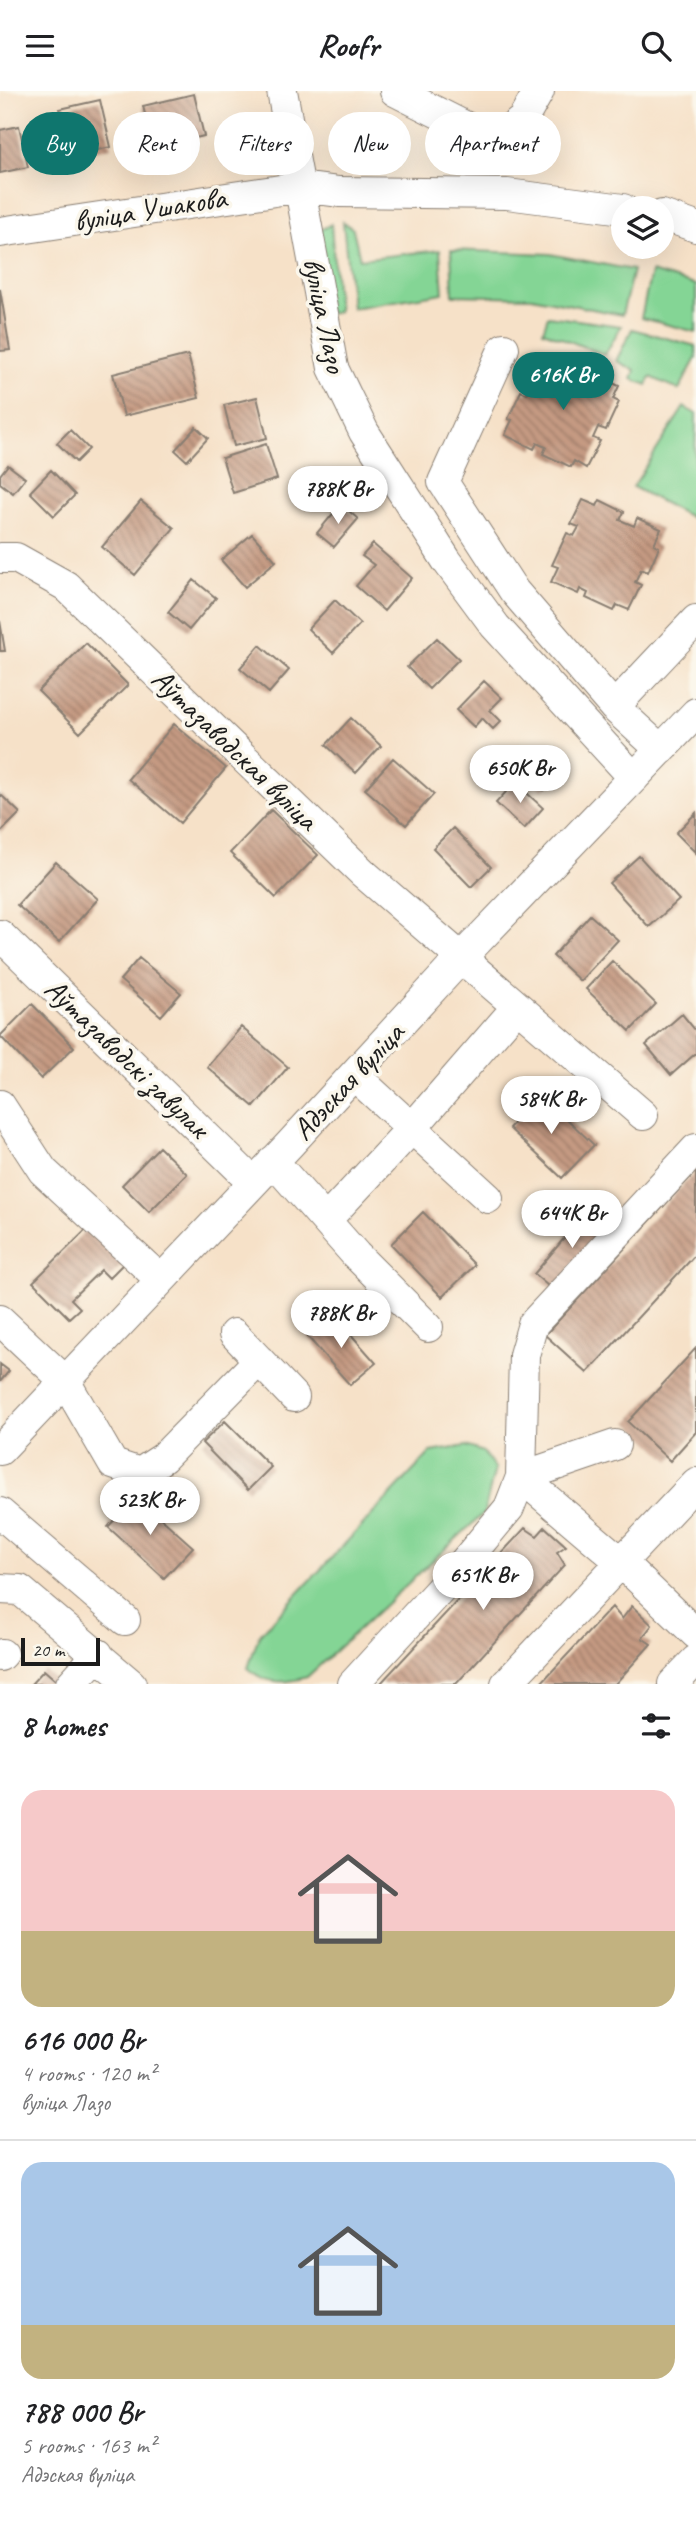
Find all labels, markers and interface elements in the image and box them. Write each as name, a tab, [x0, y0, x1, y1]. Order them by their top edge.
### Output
text: Roofr	[317, 25, 379, 66]
icon: menu	[21, 27, 59, 65]
icon: search	[637, 27, 675, 65]
chip: Buy	[21, 112, 99, 175]
chip: Rent	[113, 112, 200, 175]
chip: Filters	[214, 112, 314, 175]
chip: New	[328, 112, 411, 175]
chip: Apartment	[425, 112, 561, 175]
street label: вуліца Ушакова	[71, 178, 231, 240]
map controls	[611, 196, 674, 259]
button: layers	[611, 196, 674, 259]
street label: вуліца Лазо	[294, 254, 356, 377]
pin: 616K Br	[498, 353, 628, 412]
text: 616K Br	[528, 360, 598, 389]
pin: 788K Br	[273, 467, 403, 526]
text: 788K Br	[304, 474, 372, 503]
street label: Аўтазаводская вуліца	[144, 660, 328, 839]
pin: 650K Br	[455, 745, 585, 805]
text: 650K Br	[486, 753, 554, 782]
street label: Аўтазаводскі завулак	[37, 970, 219, 1148]
street label: Адэская вуліца	[284, 1013, 413, 1148]
pin: 584K Br	[486, 1077, 616, 1136]
text: 584K Br	[517, 1084, 585, 1113]
pin: 644K Br	[507, 1191, 637, 1250]
text: 644K Br	[537, 1198, 607, 1227]
pin: 788K Br	[276, 1291, 406, 1350]
text: 788K Br	[307, 1298, 375, 1327]
pin: 523K Br	[85, 1477, 215, 1537]
text: 523K Br	[116, 1485, 184, 1514]
pin: 651K Br	[418, 1553, 548, 1612]
text: 651K Br	[449, 1560, 517, 1589]
scale bar	[21, 1635, 100, 1667]
text: 20 m	[32, 1638, 64, 1662]
text: 8 homes	[21, 1707, 106, 1745]
icon: filters	[637, 1707, 675, 1745]
icon: home	[285, 1836, 411, 1962]
text: 616 000 Br	[21, 2021, 144, 2059]
text: 4 rooms · 120 m²	[21, 2059, 156, 2088]
text: вуліца Лазо	[21, 2088, 110, 2117]
icon: home	[285, 2208, 411, 2334]
text: 788 000 Br	[21, 2393, 143, 2431]
text: 5 rooms · 163 m²	[21, 2431, 156, 2460]
text: Адэская вуліца	[21, 2460, 134, 2489]

